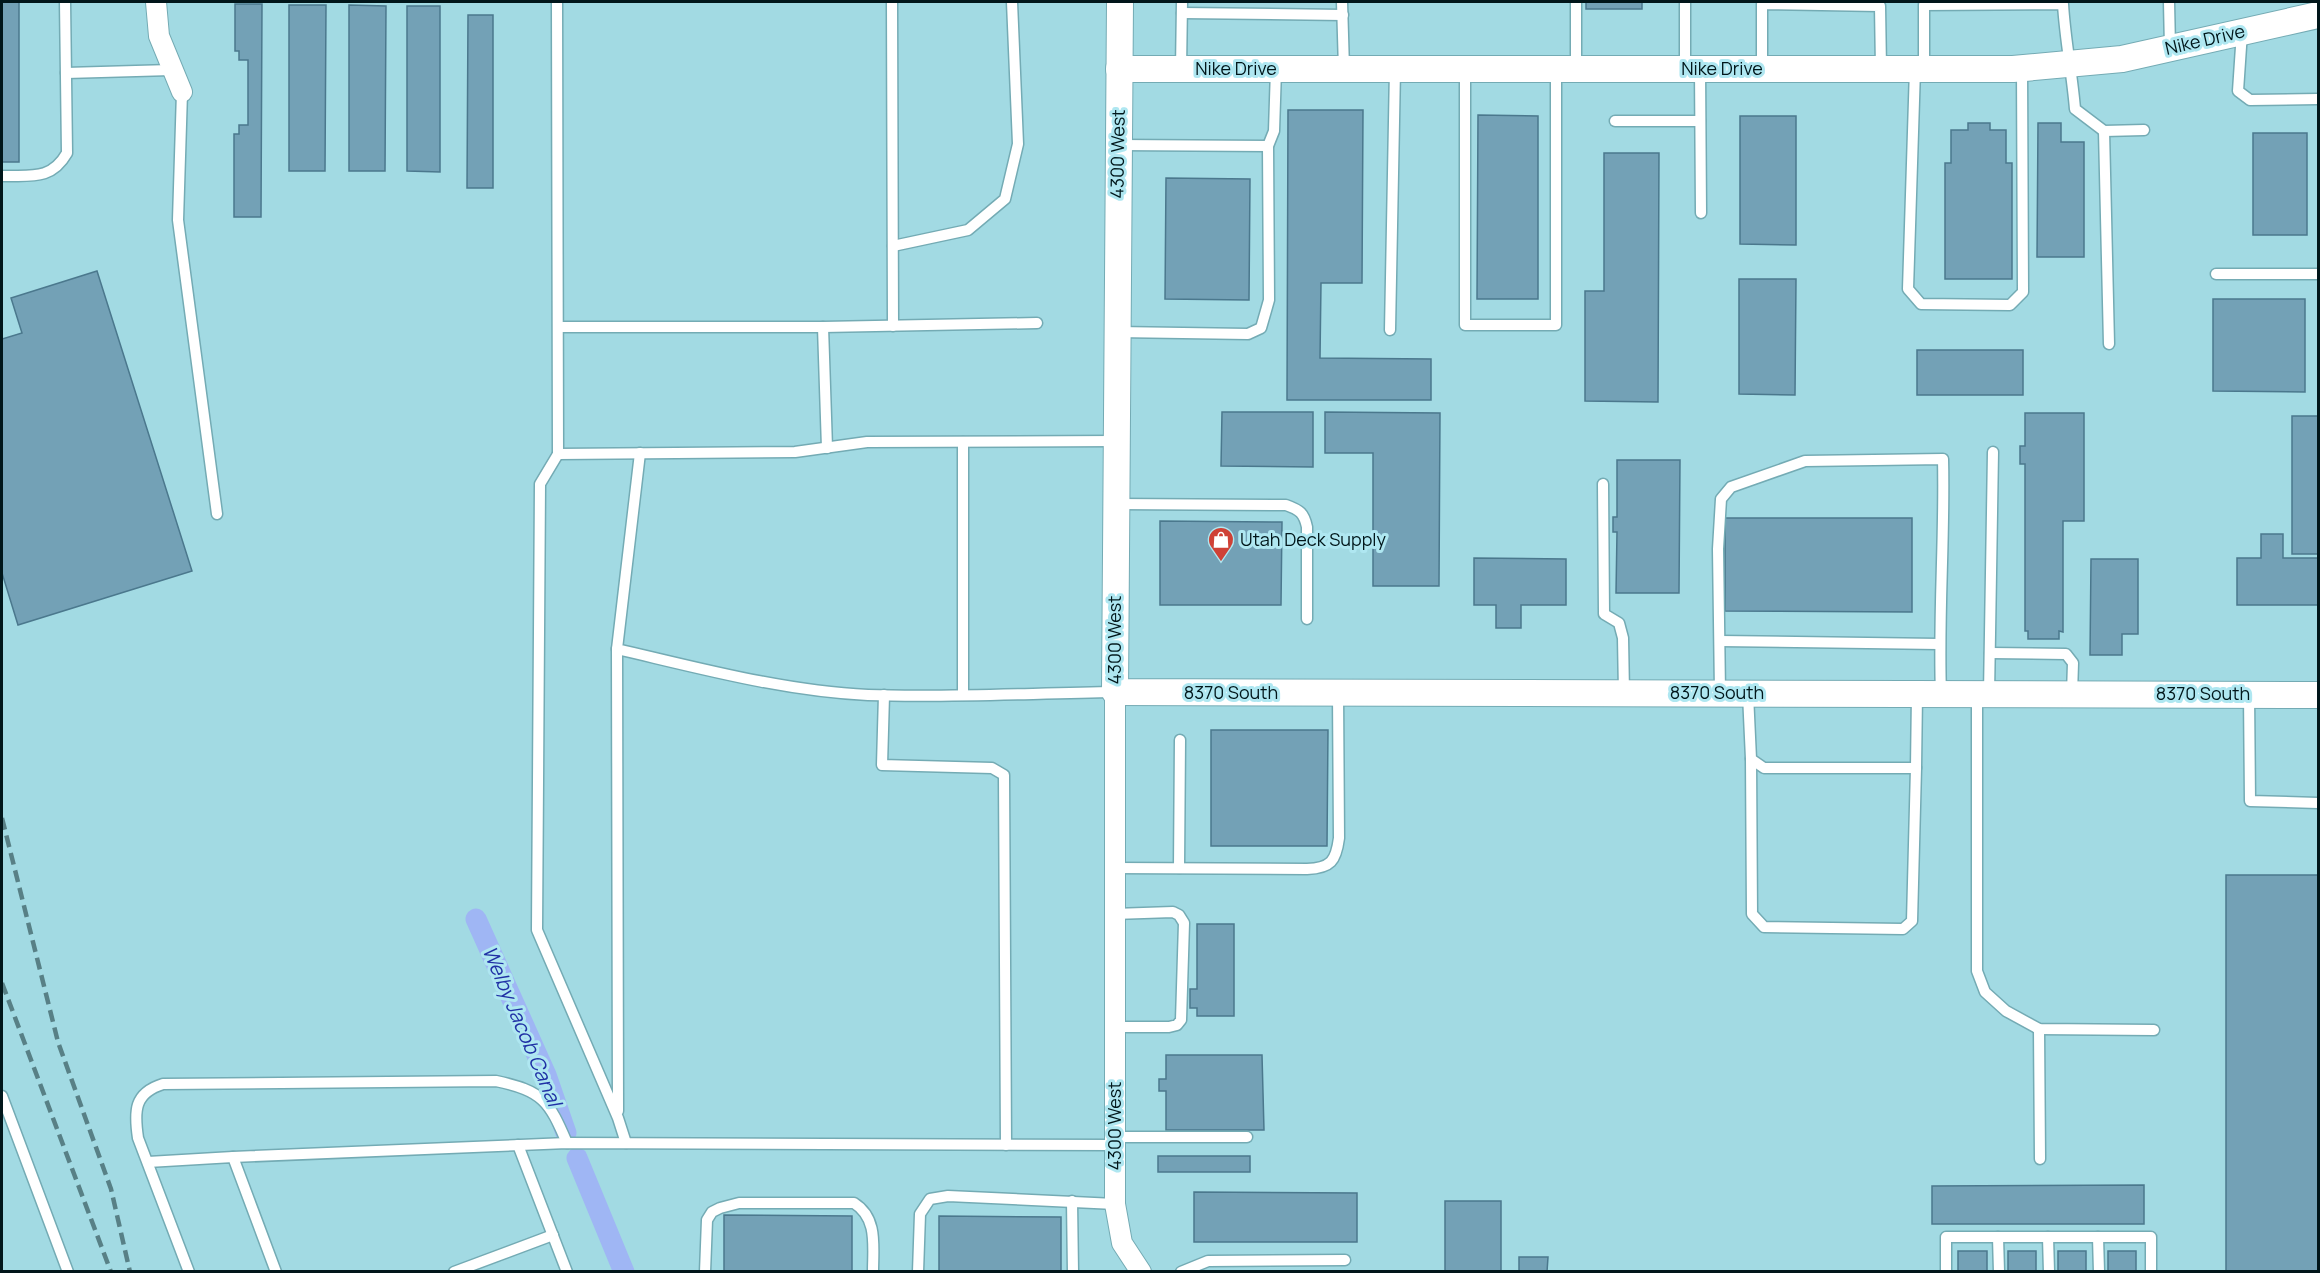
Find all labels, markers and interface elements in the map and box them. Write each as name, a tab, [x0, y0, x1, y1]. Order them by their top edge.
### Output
street label: Nike Drive	[2162, 18, 2247, 60]
street label: Nike Drive	[1195, 56, 1277, 80]
street label: Nike Drive	[1681, 56, 1763, 80]
street label: 4300 West	[1104, 109, 1130, 199]
shop icon: Utah Deck Supply	[1206, 525, 1236, 563]
place label: Utah Deck Supply	[1240, 527, 1387, 551]
street label: 4300 West	[1102, 595, 1126, 685]
street label: 8370 South	[1184, 680, 1278, 704]
street label: 8370 South	[1670, 680, 1764, 704]
street label: 8370 South	[2156, 681, 2250, 705]
water label: Welby Jacob Canal	[477, 942, 569, 1112]
street label: 4300 West	[1102, 1081, 1126, 1171]

